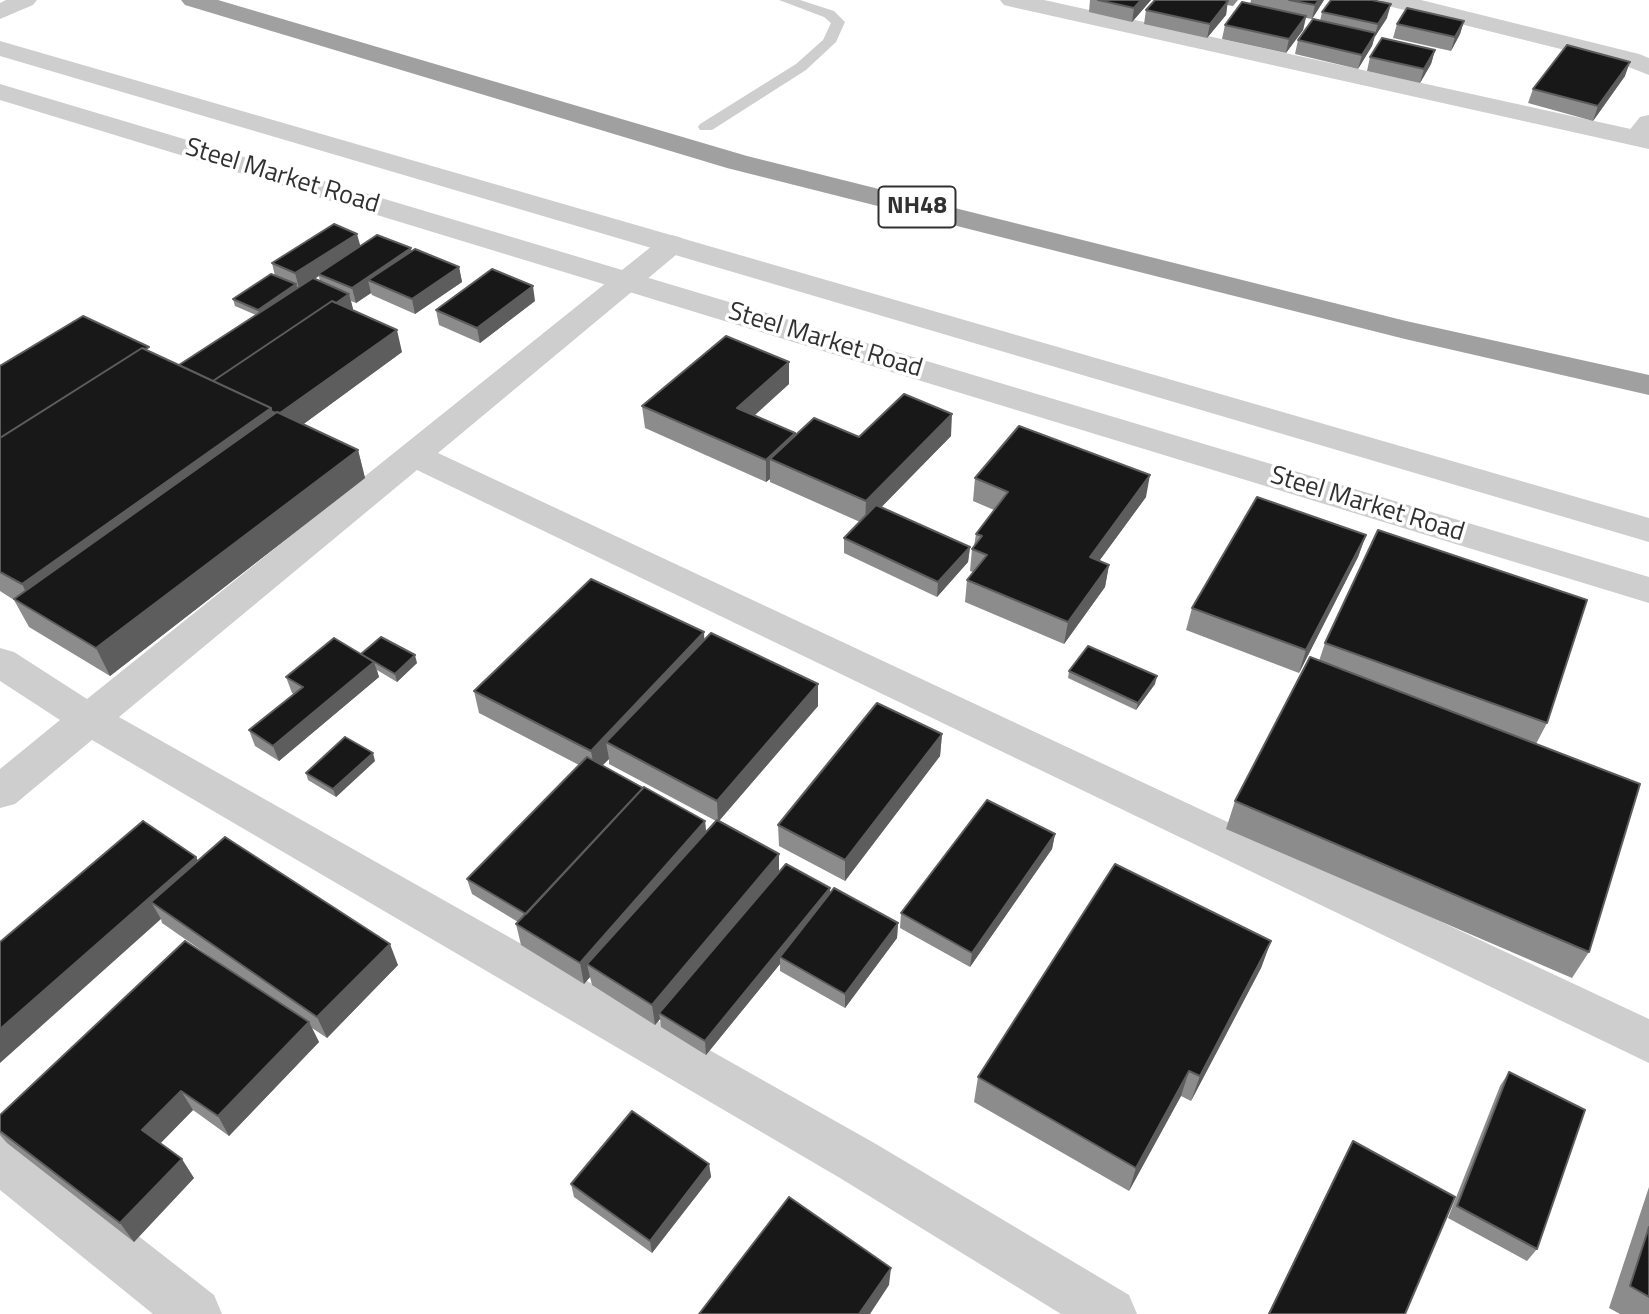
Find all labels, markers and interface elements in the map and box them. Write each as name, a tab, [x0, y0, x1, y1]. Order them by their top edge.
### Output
street label: Steel Market Road	[181, 133, 383, 221]
road number: NH48	[878, 187, 956, 228]
street label: Steel Market Road	[724, 297, 926, 385]
street label: Steel Market Road	[1266, 461, 1468, 549]

